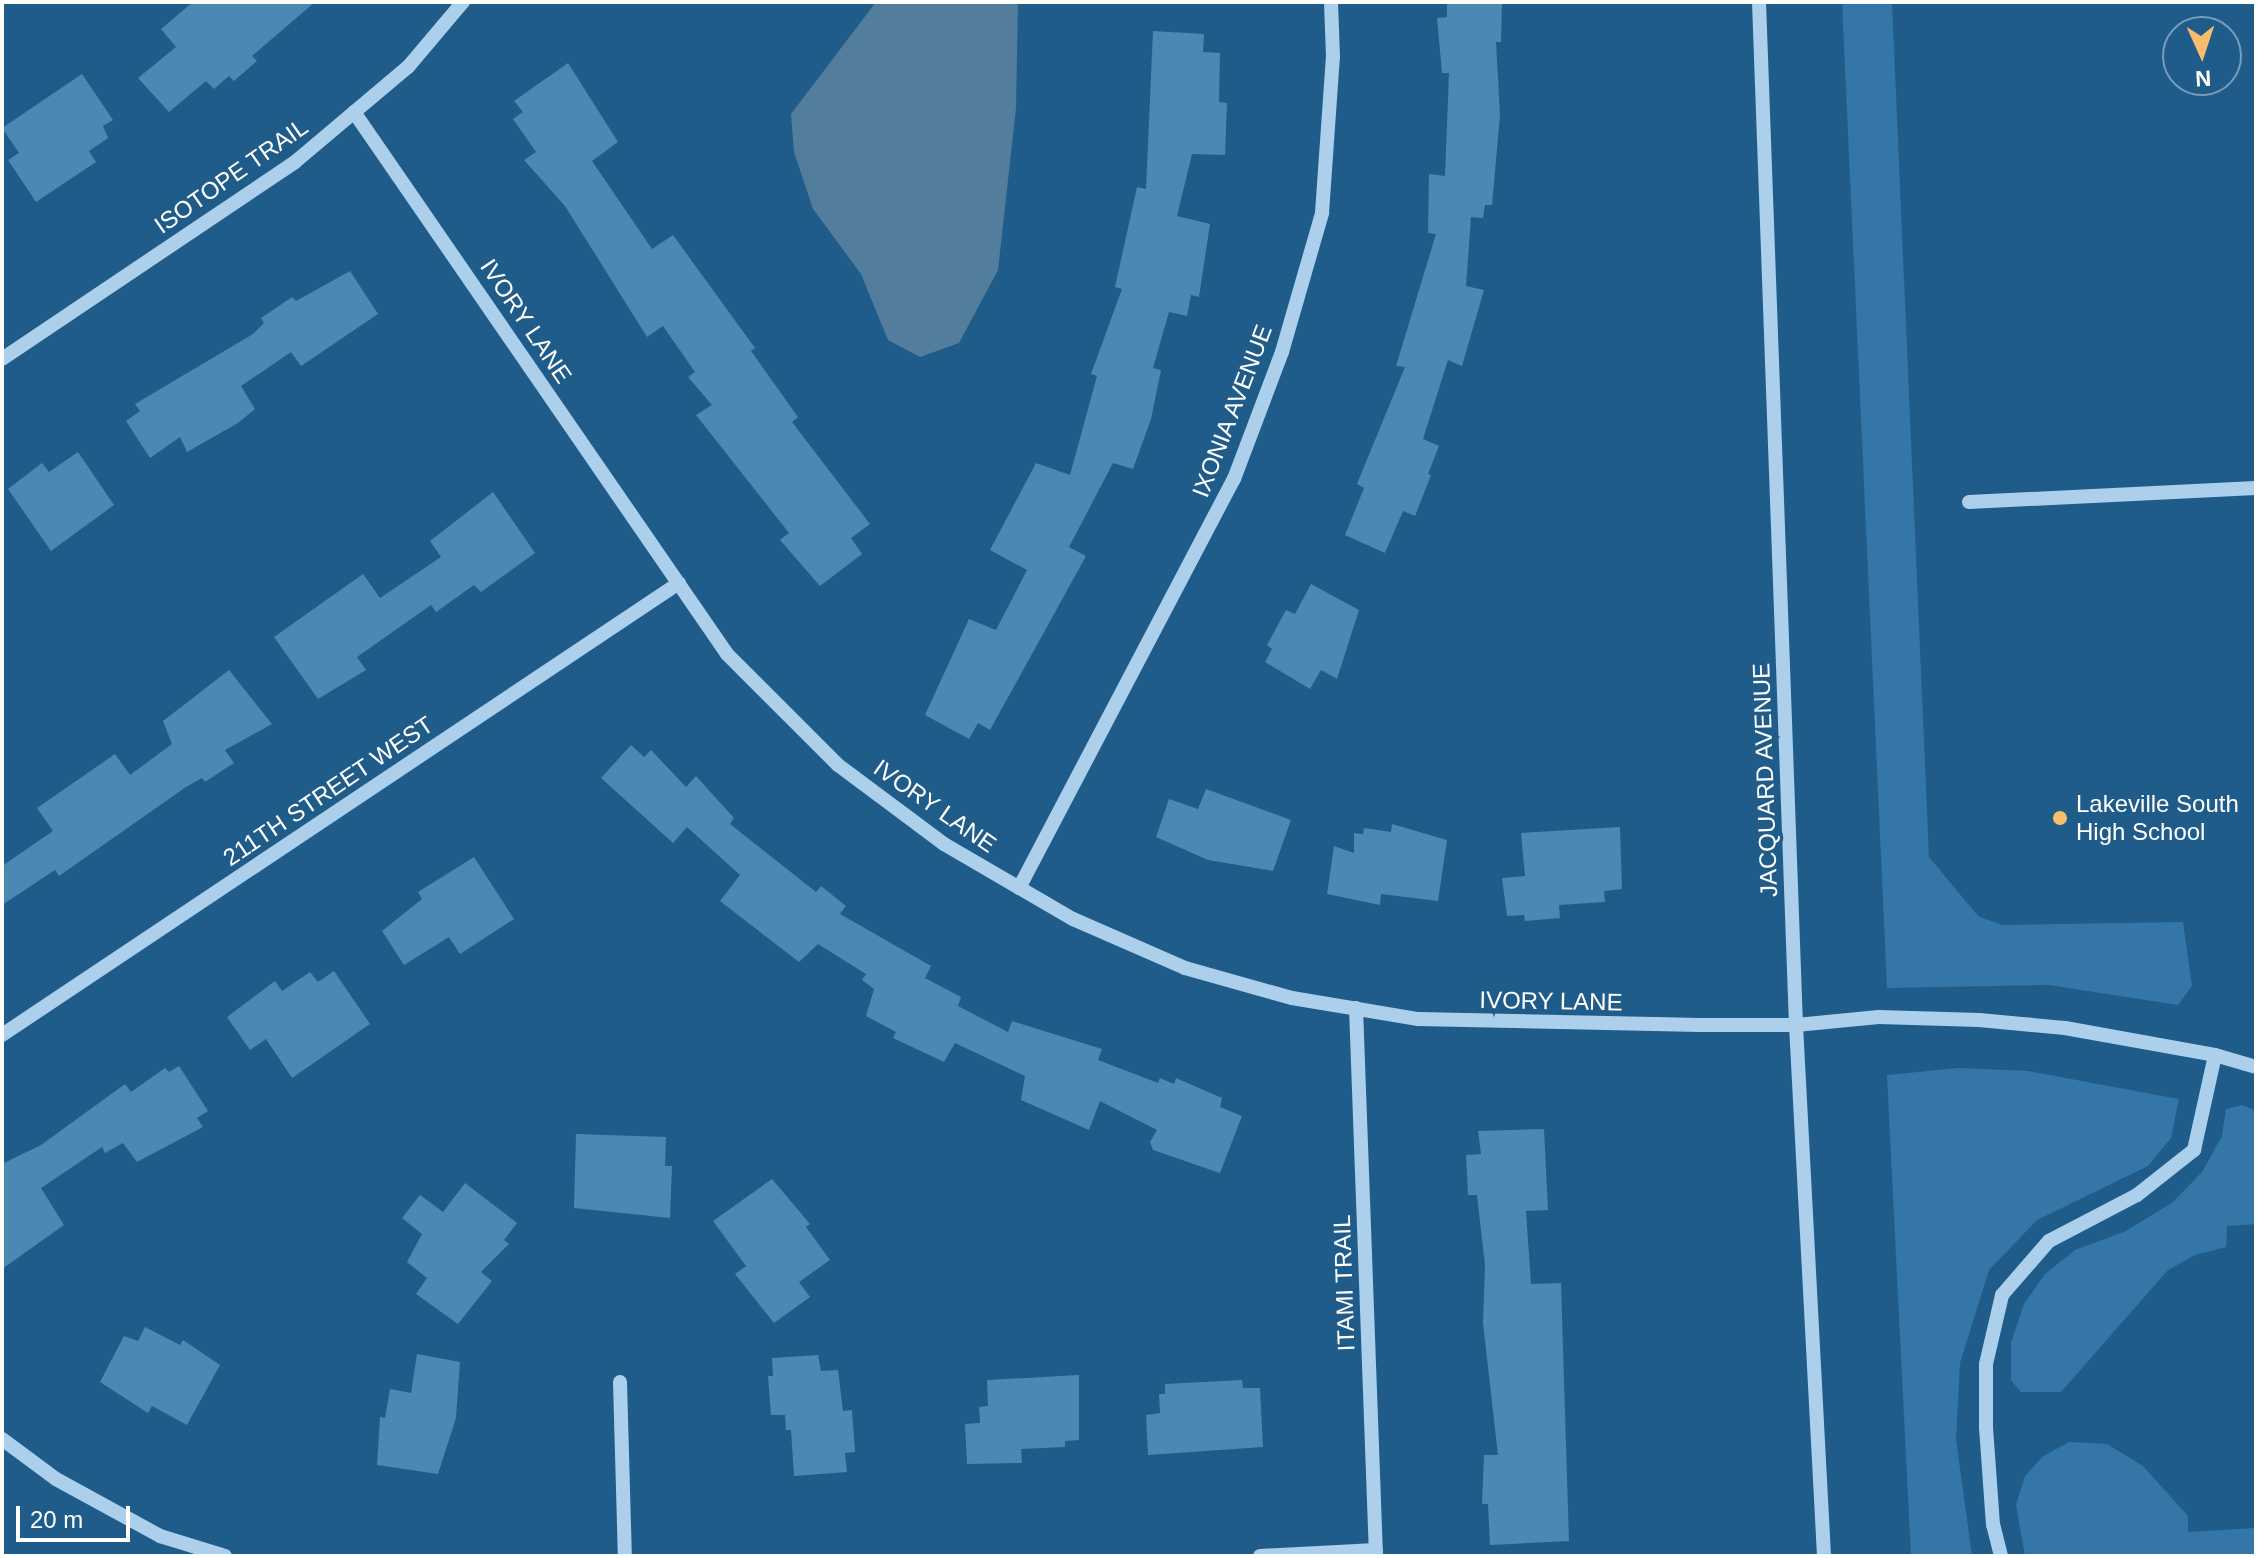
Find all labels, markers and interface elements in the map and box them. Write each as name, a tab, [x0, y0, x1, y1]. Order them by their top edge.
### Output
north arrow	[2162, 16, 2242, 96]
text: N	[2195, 66, 2212, 91]
street label: ISOTOPE TRAIL	[149, 112, 313, 240]
street label: IVORY LANE	[474, 253, 578, 389]
street label: IXONIA AVENUE	[1185, 320, 1279, 502]
street label: JACQUARD AVENUE	[1746, 662, 1784, 898]
street label: 211TH STREET WEST	[217, 710, 439, 872]
street label: IVORY LANE	[868, 753, 1002, 859]
place label: Lakeville South High School	[2076, 790, 2239, 846]
marker: Lakeville South High School	[2051, 809, 2069, 827]
street label: IVORY LANE	[1479, 985, 1623, 1017]
street label: ITAMI TRAIL	[1327, 1214, 1361, 1352]
scale bar	[20, 1490, 134, 1540]
text: 20 m	[30, 1506, 83, 1533]

